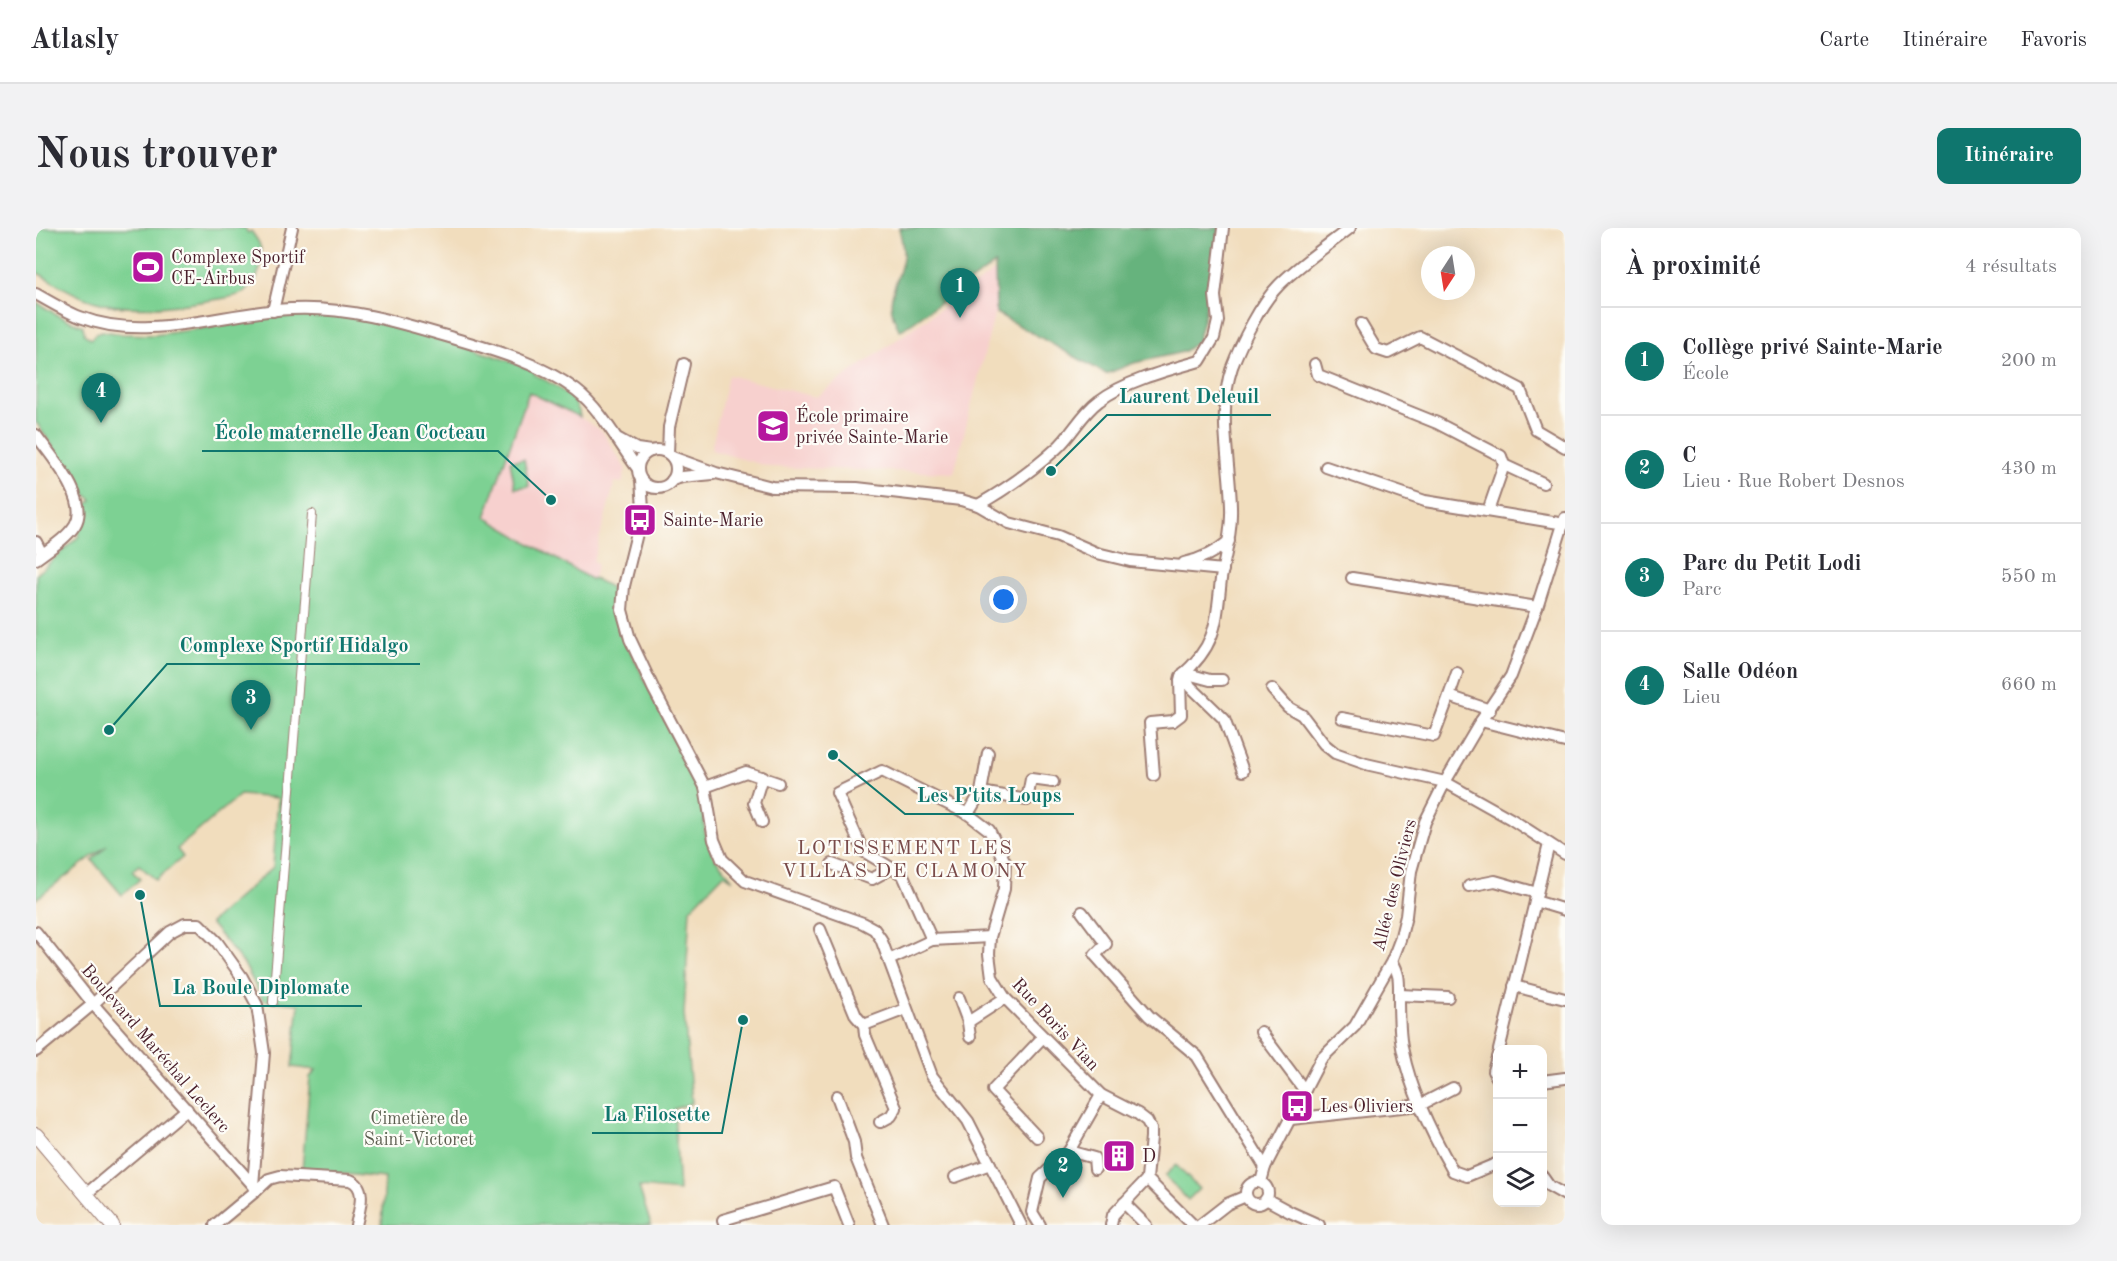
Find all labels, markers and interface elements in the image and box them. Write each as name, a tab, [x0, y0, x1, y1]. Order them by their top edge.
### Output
text: Atlasly	[30, 27, 120, 55]
text: Carte	[1819, 30, 1869, 51]
text: Itinéraire	[1902, 30, 1988, 51]
text: Favoris	[2021, 30, 2087, 51]
button: Itinéraire	[1937, 128, 2081, 184]
text: Nous trouver	[36, 135, 278, 177]
north arrow	[1421, 246, 1475, 300]
sports icon: Complexe Sportif CE-Airbus	[130, 249, 166, 285]
place label: Complexe Sportif CE-Airbus	[171, 249, 306, 288]
text: À proximité	[1625, 254, 1761, 280]
text: 4 résultats	[1965, 257, 2057, 277]
pin: 1	[940, 268, 980, 318]
text: Collège privé Sainte-Marie	[1682, 337, 1943, 359]
text: 1	[1639, 351, 1650, 371]
text: 200 m	[2001, 351, 2057, 371]
text: École	[1682, 364, 1729, 384]
pin: 4	[82, 374, 120, 423]
callout: Laurent Deleuil	[1107, 377, 1271, 415]
text: Laurent Deleuil	[1119, 388, 1259, 408]
place label: École primaire privée Sainte-Marie	[796, 404, 948, 447]
school or university icon: École primaire privée Sainte-Marie	[755, 408, 791, 444]
callout: École maternelle Jean Cocteau	[202, 413, 498, 451]
text: École maternelle Jean Cocteau	[214, 419, 486, 444]
text: C	[1682, 445, 1697, 467]
text: 2	[1639, 459, 1650, 479]
text: 430 m	[2001, 459, 2057, 479]
text: Lieu · Rue Robert Desnos	[1682, 472, 1905, 492]
bus stop icon: Sainte-Marie	[622, 502, 658, 538]
place label: Sainte-Marie	[663, 512, 763, 530]
text: Parc du Petit Lodi	[1682, 553, 1861, 575]
text: 3	[1639, 567, 1650, 587]
text: 550 m	[2001, 567, 2057, 587]
text: Parc	[1682, 580, 1722, 600]
your location	[989, 585, 1018, 614]
callout: Complexe Sportif Hidalgo	[167, 626, 420, 664]
text: Complexe Sportif Hidalgo	[179, 637, 409, 657]
text: Salle Odéon	[1682, 661, 1798, 683]
text: 4	[1639, 675, 1650, 695]
text: 660 m	[2001, 675, 2057, 695]
pin: 3	[232, 680, 270, 730]
text: Lieu	[1682, 688, 1721, 708]
callout: Les P'tits Loups	[905, 776, 1074, 814]
text: Les P'tits Loups	[917, 787, 1061, 807]
street label: Allée des Oliviers	[1370, 817, 1420, 953]
district label: LOTISSEMENT LES VILLAS DE CLAMONY	[782, 839, 1028, 882]
street label: Boulevard Maréchal Leclerc	[77, 961, 233, 1136]
callout: La Boule Diplomate	[160, 968, 362, 1006]
street label: Rue Boris Vian	[1008, 975, 1103, 1074]
text: La Boule Diplomate	[172, 979, 350, 999]
map controls	[1493, 1045, 1547, 1207]
button: +	[1493, 1045, 1547, 1099]
bus stop icon: Les Oliviers	[1279, 1088, 1315, 1124]
callout: La Filosette	[592, 1095, 722, 1133]
place label: Les Oliviers	[1320, 1098, 1414, 1116]
button: −	[1493, 1099, 1547, 1153]
text: La Filosette	[604, 1106, 710, 1126]
park label: Cimetière de Saint-Victoret	[364, 1110, 474, 1149]
building icon: D	[1101, 1138, 1137, 1174]
pin: 2	[1044, 1148, 1082, 1198]
place label: D	[1142, 1148, 1156, 1166]
button: layers	[1493, 1153, 1547, 1207]

